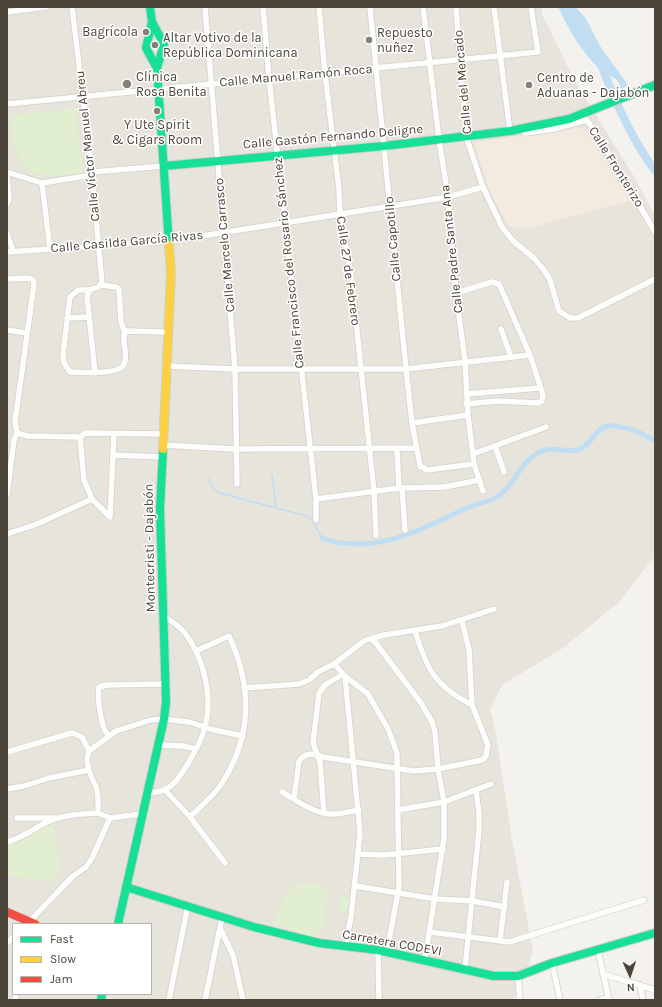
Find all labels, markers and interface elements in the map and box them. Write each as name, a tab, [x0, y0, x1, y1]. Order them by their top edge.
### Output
place label: Bagrícola	[82, 24, 138, 40]
place label: Repuesto nuñez	[377, 25, 433, 56]
marker: Bagrícola	[141, 27, 151, 37]
street label: Calle del Mercado	[451, 29, 475, 135]
place label: Altar Votivo de la República Dominicana	[163, 30, 298, 61]
marker: Repuesto nuñez	[364, 35, 374, 45]
marker: Altar Votivo de la República Dominicana	[150, 40, 160, 50]
street label: Calle Manuel Ramón Roca	[219, 62, 373, 90]
place label: Clínica Rosa Benita	[136, 69, 207, 100]
street label: Calle Víctor Manuel Abreu	[72, 70, 104, 222]
place label: Centro de Aduanas - Dajabón	[537, 70, 649, 101]
marker: Clínica Rosa Benita	[121, 78, 133, 90]
marker: Centro de Aduanas - Dajabón	[524, 80, 534, 90]
marker: Y Ute Spirit & Cigars Room	[152, 106, 162, 116]
place label: Y Ute Spirit & Cigars Room	[112, 117, 202, 148]
street label: Calle Gastón Fernando Deligne	[242, 121, 424, 153]
street label: Calle Fronterizo	[585, 124, 647, 210]
street label: Calle Francisco del Rosario Sánchez	[270, 157, 308, 369]
street label: Calle Marcelo Carrasco	[211, 177, 239, 313]
street label: Calle Padre Santa Ana	[437, 184, 467, 314]
street label: Calle Capotillo	[382, 196, 404, 282]
street label: Calle 27 de Febrero	[333, 215, 363, 327]
street label: Calle Casilda García Rivas	[50, 228, 204, 256]
street label: Montecristi - Dajabón	[141, 484, 159, 612]
legend	[12, 923, 152, 995]
street label: Carretera CODEVI	[341, 927, 443, 959]
text: Fast	[50, 932, 73, 946]
text: Slow	[50, 952, 76, 966]
north arrow	[610, 955, 650, 995]
text: Jam	[50, 972, 73, 986]
text: N	[626, 981, 635, 994]

